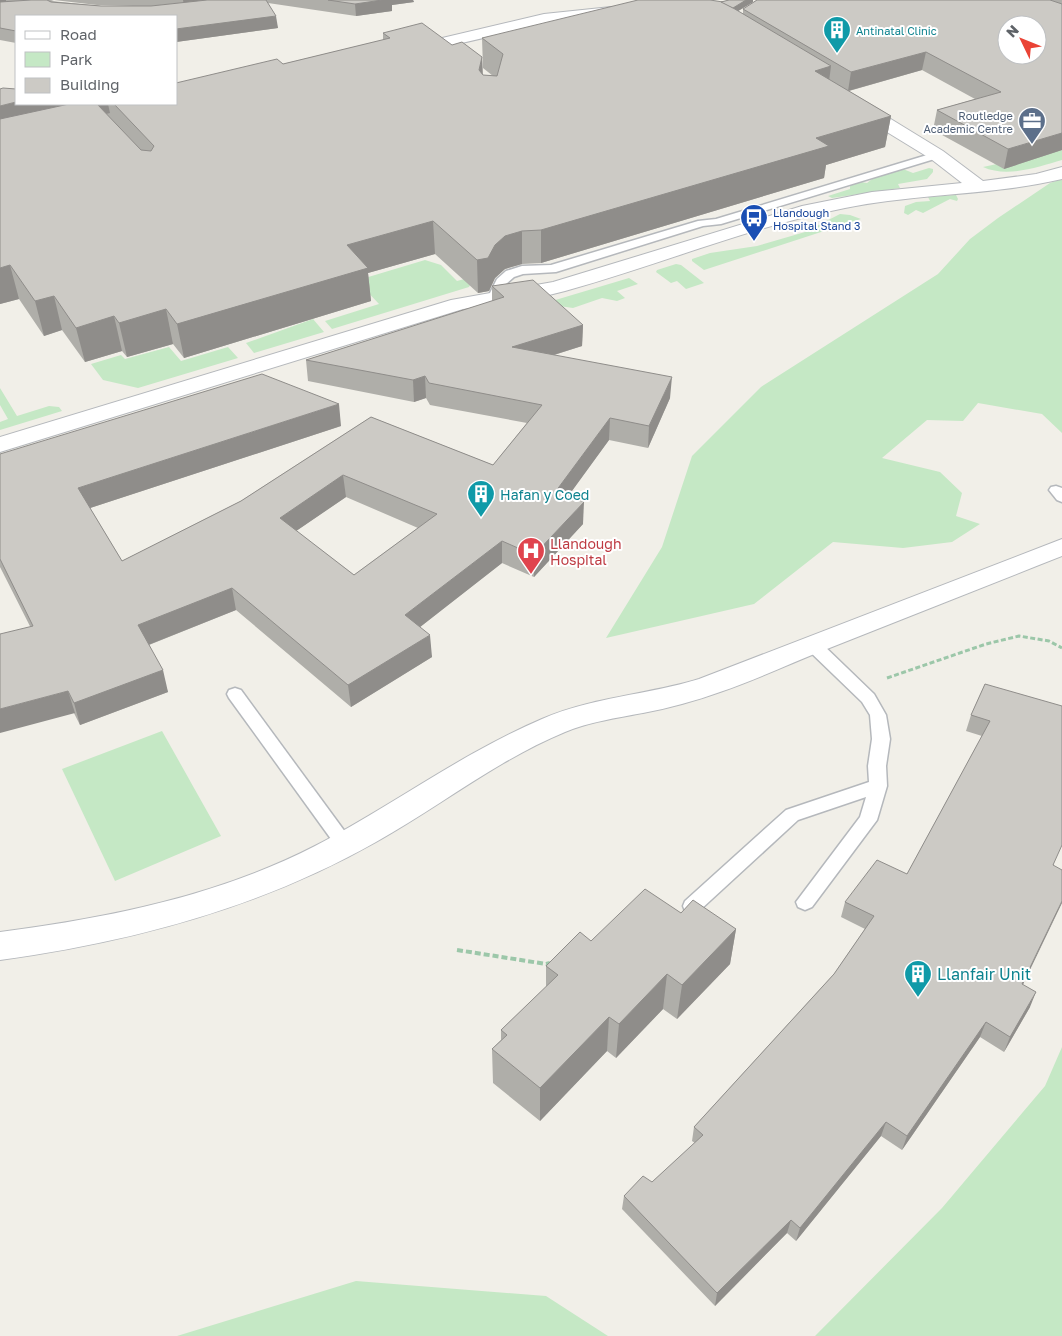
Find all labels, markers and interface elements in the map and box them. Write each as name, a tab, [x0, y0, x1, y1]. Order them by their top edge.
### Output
legend	[15, 15, 178, 105]
building icon: Antinatal Clinic	[822, 15, 852, 54]
north arrow	[997, 15, 1047, 65]
text: N	[1002, 21, 1022, 40]
place label: Antinatal Clinic	[856, 24, 937, 37]
text: Road	[60, 25, 97, 43]
text: Park	[60, 50, 93, 68]
text: Building	[60, 75, 120, 93]
office icon: Routledge Academic Centre	[1017, 106, 1047, 145]
place label: Routledge Academic Centre	[923, 109, 1013, 135]
bus stop icon: Llandough Hospital Stand 3	[739, 203, 769, 242]
place label: Llandough Hospital Stand 3	[773, 206, 861, 232]
building icon: Hafan y Coed	[466, 479, 496, 518]
place label: Hafan y Coed	[500, 486, 589, 503]
place label: Llandough Hospital	[550, 535, 622, 568]
hospital icon: Llandough Hospital	[516, 536, 546, 575]
building icon: Llanfair Unit	[903, 959, 933, 998]
place label: Llanfair Unit	[937, 964, 1031, 984]

